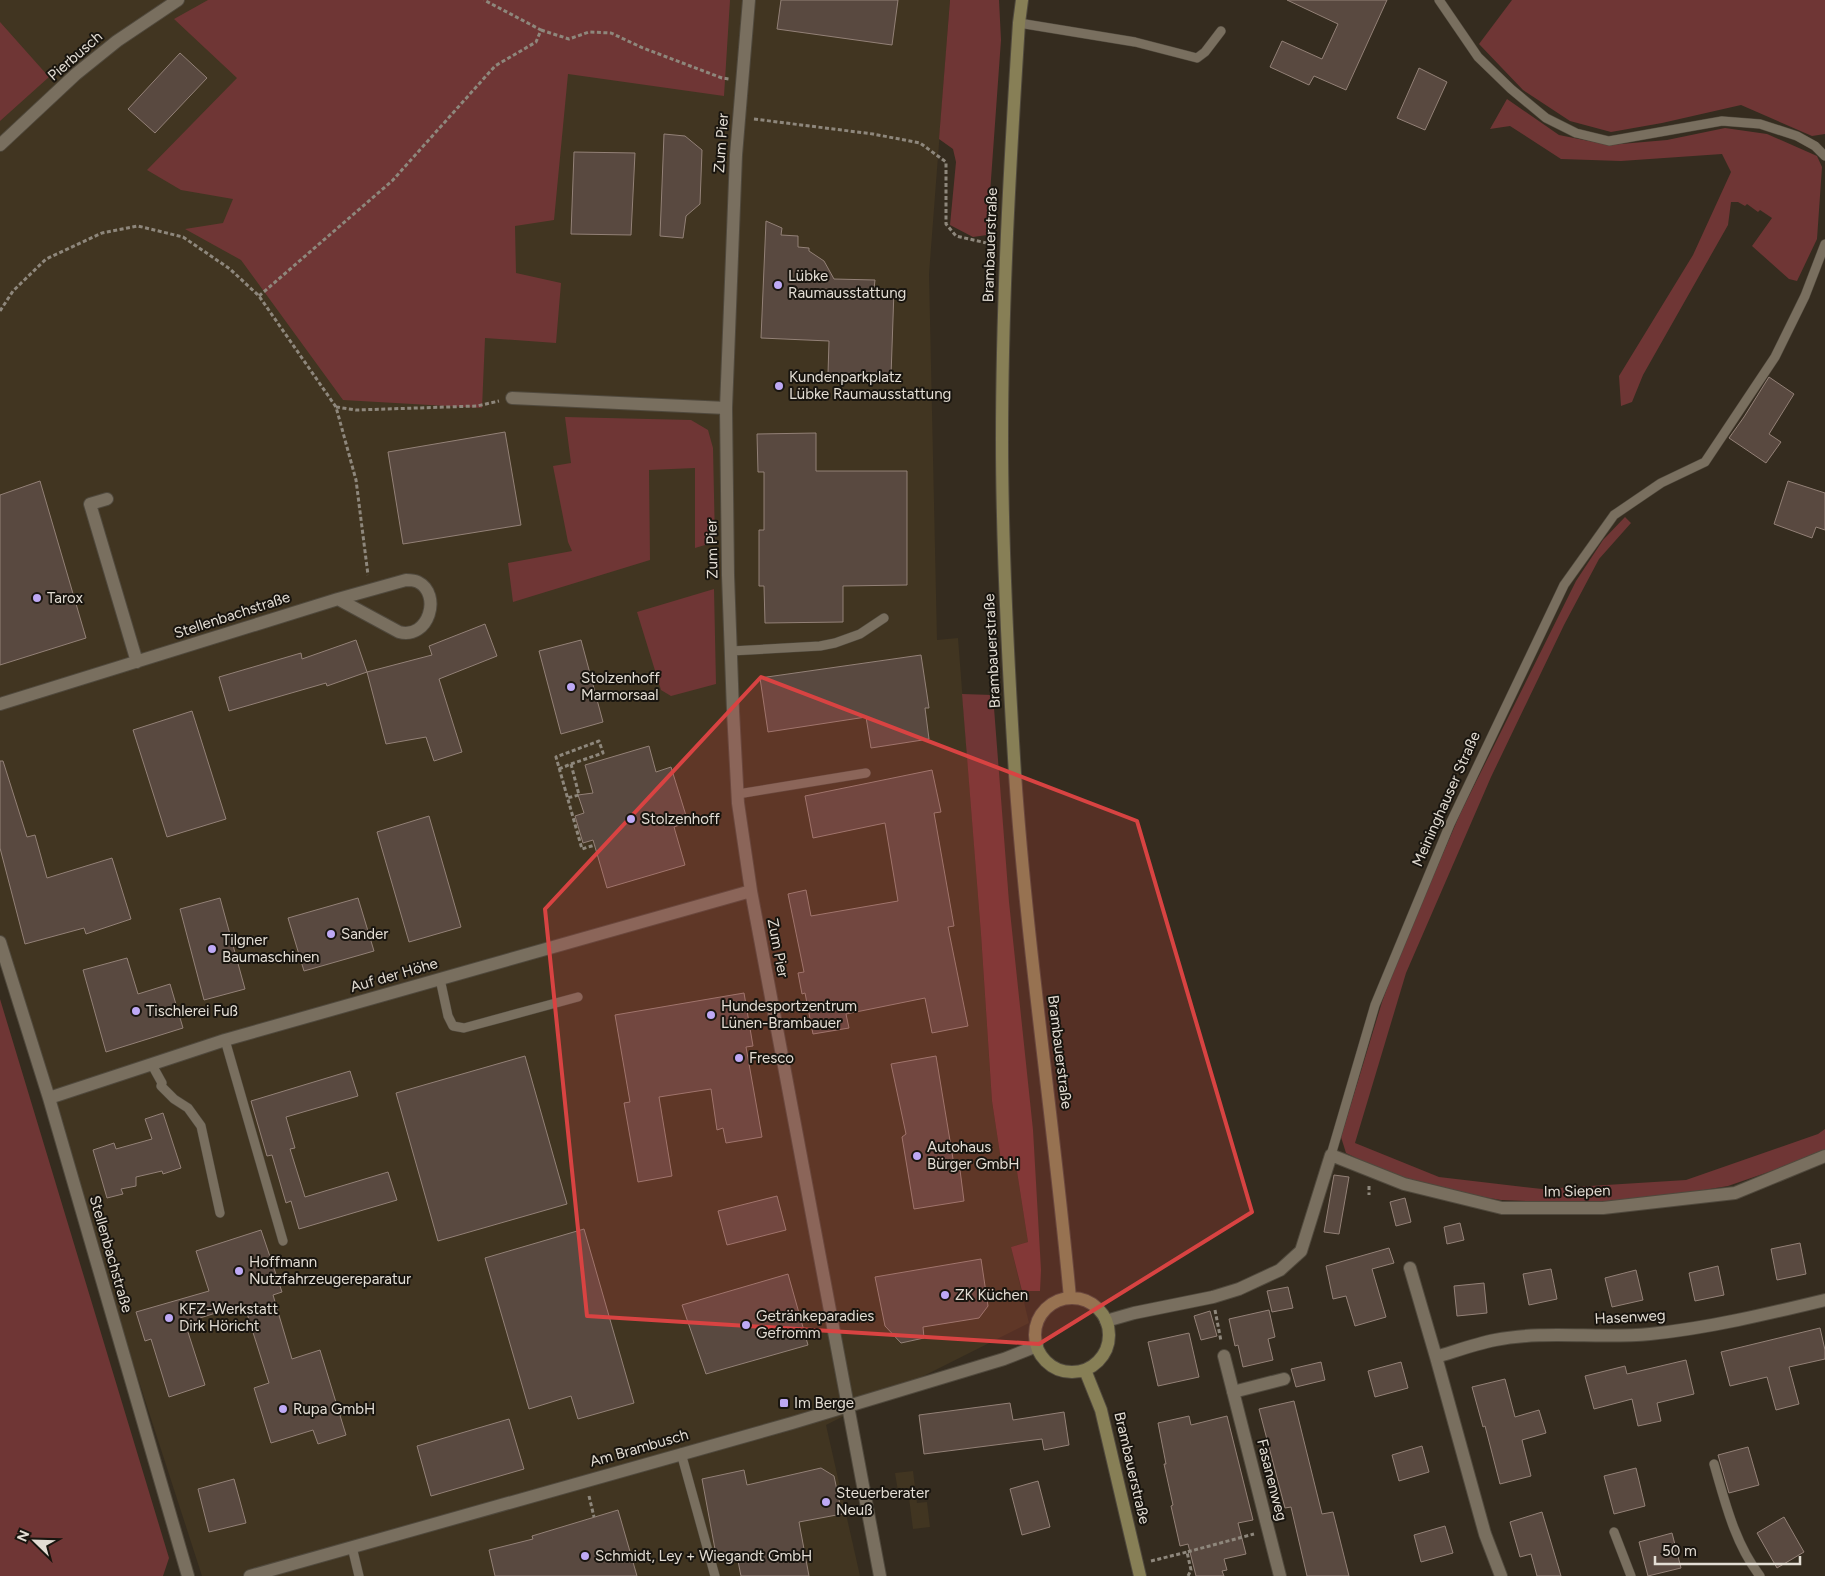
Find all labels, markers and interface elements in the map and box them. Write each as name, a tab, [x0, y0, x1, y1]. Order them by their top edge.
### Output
street label: Pierbusch	[44, 28, 106, 84]
street label: Zum Pier	[710, 112, 732, 174]
street label: Brambauerstraße	[979, 187, 1001, 303]
place label: Lübke Raumausstattung	[788, 267, 906, 302]
marker: Lübke Raumausstattung	[772, 279, 784, 291]
place label: Kundenparkplatz Lübke Raumausstattung	[789, 368, 951, 403]
marker: Kundenparkplatz Lübke Raumausstattung	[773, 380, 785, 392]
street label: Zum Pier	[702, 519, 722, 579]
street label: Stellenbachstraße	[172, 588, 292, 642]
place label: Tarox	[47, 589, 83, 607]
marker: Tarox	[31, 592, 43, 604]
street label: Brambauerstraße	[980, 593, 1004, 709]
place label: Stolzenhoff Marmorsaal	[581, 669, 660, 704]
marker: Stolzenhoff Marmorsaal	[565, 681, 577, 693]
street label: Meininghauser Straße	[1408, 729, 1484, 869]
place label: Stolzenhoff	[641, 810, 720, 828]
marker: Stolzenhoff	[625, 813, 637, 825]
street label: Zum Pier	[763, 917, 793, 979]
place label: Sander	[341, 925, 388, 943]
marker: Sander	[325, 928, 337, 940]
place label: Tilgner Baumaschinen	[222, 931, 320, 966]
marker: Tilgner Baumaschinen	[206, 943, 218, 955]
street label: Auf der Höhe	[348, 954, 440, 996]
street label: Brambauerstraße	[1044, 994, 1076, 1110]
place label: Hundesportzentrum Lünen-Brambauer	[721, 997, 857, 1032]
place label: Tischlerei Fuß	[146, 1002, 238, 1020]
marker: Tischlerei Fuß	[130, 1005, 142, 1017]
marker: Hundesportzentrum Lünen-Brambauer	[705, 1009, 717, 1021]
place label: Fresco	[749, 1049, 794, 1067]
marker: Fresco	[733, 1052, 745, 1064]
place label: Autohaus Bürger GmbH	[927, 1138, 1020, 1173]
marker: Autohaus Bürger GmbH	[911, 1150, 923, 1162]
street label: Im Siepen	[1543, 1181, 1611, 1201]
street label: Stellenbachstraße	[86, 1193, 136, 1315]
place label: Hoffmann Nutzfahrzeugereparatur	[249, 1253, 411, 1288]
marker: Hoffmann Nutzfahrzeugereparatur	[233, 1265, 245, 1277]
place label: ZK Küchen	[955, 1286, 1028, 1304]
marker: ZK Küchen	[939, 1289, 951, 1301]
place label: KFZ-Werkstatt Dirk Höricht	[179, 1300, 278, 1335]
street label: Hasenweg	[1594, 1306, 1666, 1328]
place label: Getränkeparadies Gefromm	[756, 1307, 874, 1342]
marker: KFZ-Werkstatt Dirk Höricht	[163, 1312, 175, 1324]
marker: Getränkeparadies Gefromm	[740, 1319, 752, 1331]
place label: Im Berge	[794, 1394, 854, 1412]
marker: Im Berge	[778, 1397, 790, 1409]
place label: Rupa GmbH	[293, 1400, 375, 1418]
marker: Rupa GmbH	[277, 1403, 289, 1415]
street label: Brambauerstraße	[1110, 1410, 1154, 1526]
street label: Am Brambusch	[588, 1425, 690, 1471]
street label: Fasanenweg	[1253, 1437, 1291, 1523]
place label: Steuerberater Neuß	[836, 1484, 929, 1519]
marker: Steuerberater Neuß	[820, 1496, 832, 1508]
north arrow	[10, 1516, 60, 1566]
text: N	[14, 1528, 33, 1544]
scale bar	[1655, 1534, 1800, 1566]
text: 50 m	[1662, 1542, 1697, 1560]
place label: Schmidt, Ley + Wiegandt GmbH	[595, 1547, 812, 1565]
marker: Schmidt, Ley + Wiegandt GmbH	[579, 1550, 591, 1562]

